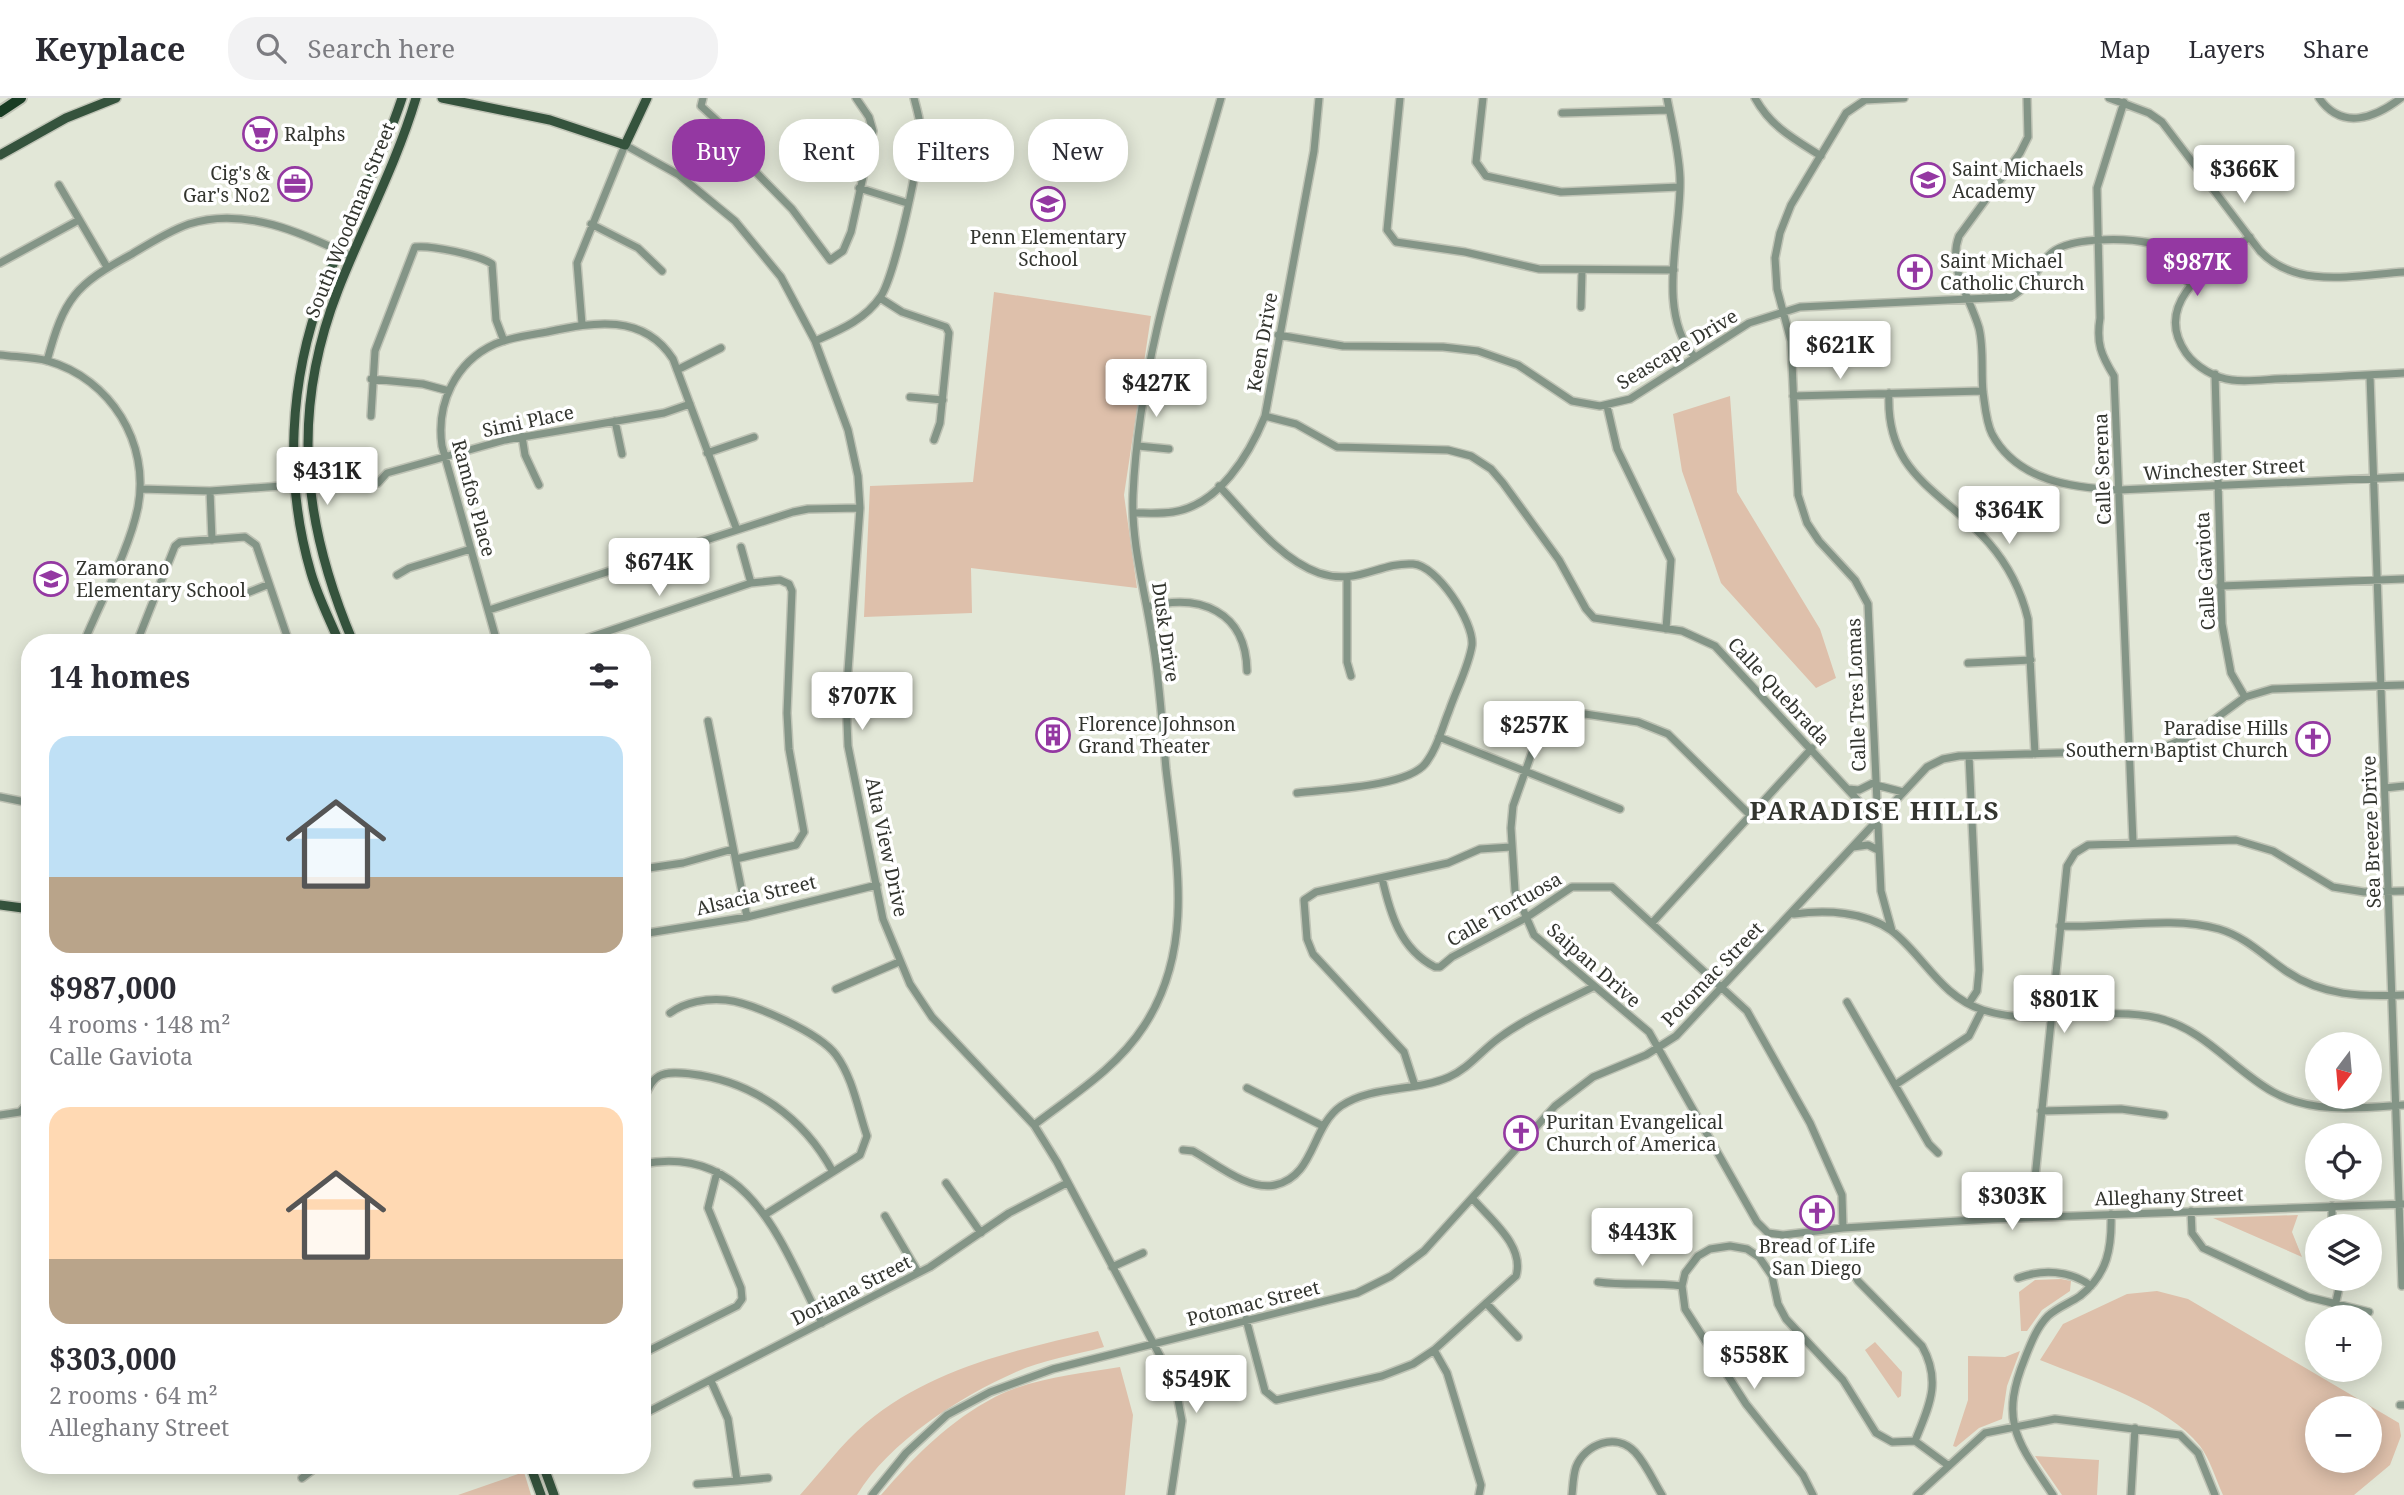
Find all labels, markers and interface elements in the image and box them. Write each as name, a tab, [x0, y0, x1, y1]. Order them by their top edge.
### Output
search box	[228, 17, 718, 80]
text: Keyplace	[35, 26, 186, 71]
icon: search	[252, 29, 290, 67]
text: Search here	[308, 30, 455, 66]
text: Map	[2100, 32, 2151, 65]
text: Layers	[2189, 32, 2265, 65]
text: Share	[2303, 32, 2369, 65]
supermarket icon: Ralphs	[241, 115, 279, 153]
street label: South Woodman Street	[299, 118, 401, 321]
chip: Buy	[672, 119, 765, 182]
chip: Rent	[779, 119, 879, 182]
chip: Filters	[893, 119, 1014, 182]
chip: New	[1028, 119, 1128, 182]
place label: Ralphs	[284, 121, 345, 147]
pin: $366K	[2195, 146, 2293, 205]
text: $366K	[2210, 152, 2278, 184]
place label: Saint Michaels Academy	[1952, 156, 2084, 204]
place label: Cig's & Gar's No2	[183, 160, 270, 208]
school or university icon: Saint Michaels Academy	[1909, 161, 1947, 199]
office icon: Cig's & Gar's No2	[276, 165, 314, 203]
school or university icon: Penn Elementary School	[1029, 185, 1067, 223]
place label: Penn Elementary School	[970, 224, 1126, 272]
pin: $987K	[2148, 238, 2246, 298]
text: $987K	[2163, 245, 2231, 277]
place label: Saint Michael Catholic Church	[1940, 248, 2085, 296]
church icon: Saint Michael Catholic Church	[1896, 253, 1934, 291]
street label: Keen Drive	[1240, 290, 1284, 394]
street label: Seascape Drive	[1612, 303, 1742, 395]
pin: $621K	[1791, 322, 1889, 381]
text: $621K	[1806, 328, 1874, 360]
pin: $427K	[1107, 360, 1205, 419]
text: $427K	[1122, 366, 1190, 398]
street label: Simi Place	[480, 399, 576, 443]
street label: Calle Serena	[2087, 413, 2117, 525]
street label: Ramfos Place	[446, 437, 502, 559]
pin: $431K	[278, 448, 376, 507]
street label: Winchester Street	[2142, 452, 2306, 486]
text: $431K	[293, 454, 361, 486]
pin: $364K	[1960, 486, 2058, 546]
text: $364K	[1975, 493, 2043, 525]
street label: Calle Gaviota	[2189, 511, 2221, 631]
pin: $674K	[610, 538, 708, 598]
text: $674K	[625, 545, 693, 577]
place label: Zamorano Elementary School	[76, 555, 246, 603]
school or university icon: Zamorano Elementary School	[32, 560, 70, 598]
street label: Dusk Drive	[1146, 580, 1186, 684]
street label: Calle Tres Lomas	[1840, 618, 1872, 772]
street label: Calle Quebrada	[1722, 631, 1836, 751]
text: 14 homes	[49, 656, 190, 697]
icon: filters	[585, 657, 623, 695]
pin: $707K	[813, 672, 911, 732]
text: $707K	[828, 679, 896, 711]
pin: $257K	[1485, 702, 1583, 761]
text: $257K	[1500, 708, 1568, 740]
place label: Florence Johnson Grand Theater	[1078, 711, 1236, 759]
place label: Paradise Hills Southern Baptist Church	[2066, 715, 2288, 763]
building icon: Florence Johnson Grand Theater	[1034, 716, 1072, 754]
church icon: Paradise Hills Southern Baptist Church	[2294, 720, 2332, 758]
street label: Sea Breeze Drive	[2355, 755, 2387, 909]
street label: Alta View Drive	[860, 775, 914, 919]
icon: home	[273, 781, 399, 907]
district label: PARADISE HILLS	[1750, 792, 2000, 828]
street label: Calle Tortuosa	[1442, 866, 1566, 952]
street label: Alsacia Street	[693, 868, 819, 921]
street label: Potomac Street	[1655, 916, 1769, 1032]
street label: Saipan Drive	[1541, 917, 1647, 1013]
text: $987,000	[49, 967, 176, 1008]
pin: $801K	[2015, 976, 2113, 1035]
text: $801K	[2030, 982, 2098, 1014]
text: 4 rooms · 148 m²	[49, 1008, 231, 1040]
north arrow	[2305, 1032, 2382, 1110]
map controls	[2305, 1032, 2382, 1473]
text: Calle Gaviota	[49, 1040, 193, 1072]
place label: Puritan Evangelical Church of America	[1546, 1109, 1723, 1157]
church icon: Puritan Evangelical Church of America	[1502, 1114, 1540, 1152]
button: locate	[2305, 1123, 2382, 1200]
icon: home	[273, 1152, 399, 1278]
pin: $303K	[1963, 1172, 2061, 1232]
text: $303K	[1978, 1179, 2046, 1211]
street label: Alleghany Street	[2094, 1180, 2244, 1212]
church icon: Bread of Life San Diego	[1798, 1194, 1836, 1232]
pin: $443K	[1593, 1208, 1691, 1268]
button: layers	[2305, 1214, 2382, 1291]
text: $443K	[1608, 1215, 1676, 1247]
place label: Bread of Life San Diego	[1759, 1233, 1875, 1281]
street label: Doriana Street	[787, 1248, 916, 1331]
street label: Potomac Street	[1184, 1274, 1322, 1332]
button: +	[2305, 1305, 2382, 1382]
pin: $558K	[1705, 1332, 1803, 1391]
text: $303,000	[49, 1338, 176, 1379]
text: $558K	[1720, 1338, 1788, 1370]
pin: $549K	[1147, 1356, 1245, 1415]
text: $549K	[1162, 1362, 1230, 1394]
text: 2 rooms · 64 m²	[49, 1379, 218, 1411]
button: −	[2305, 1396, 2382, 1473]
text: Alleghany Street	[49, 1411, 229, 1443]

